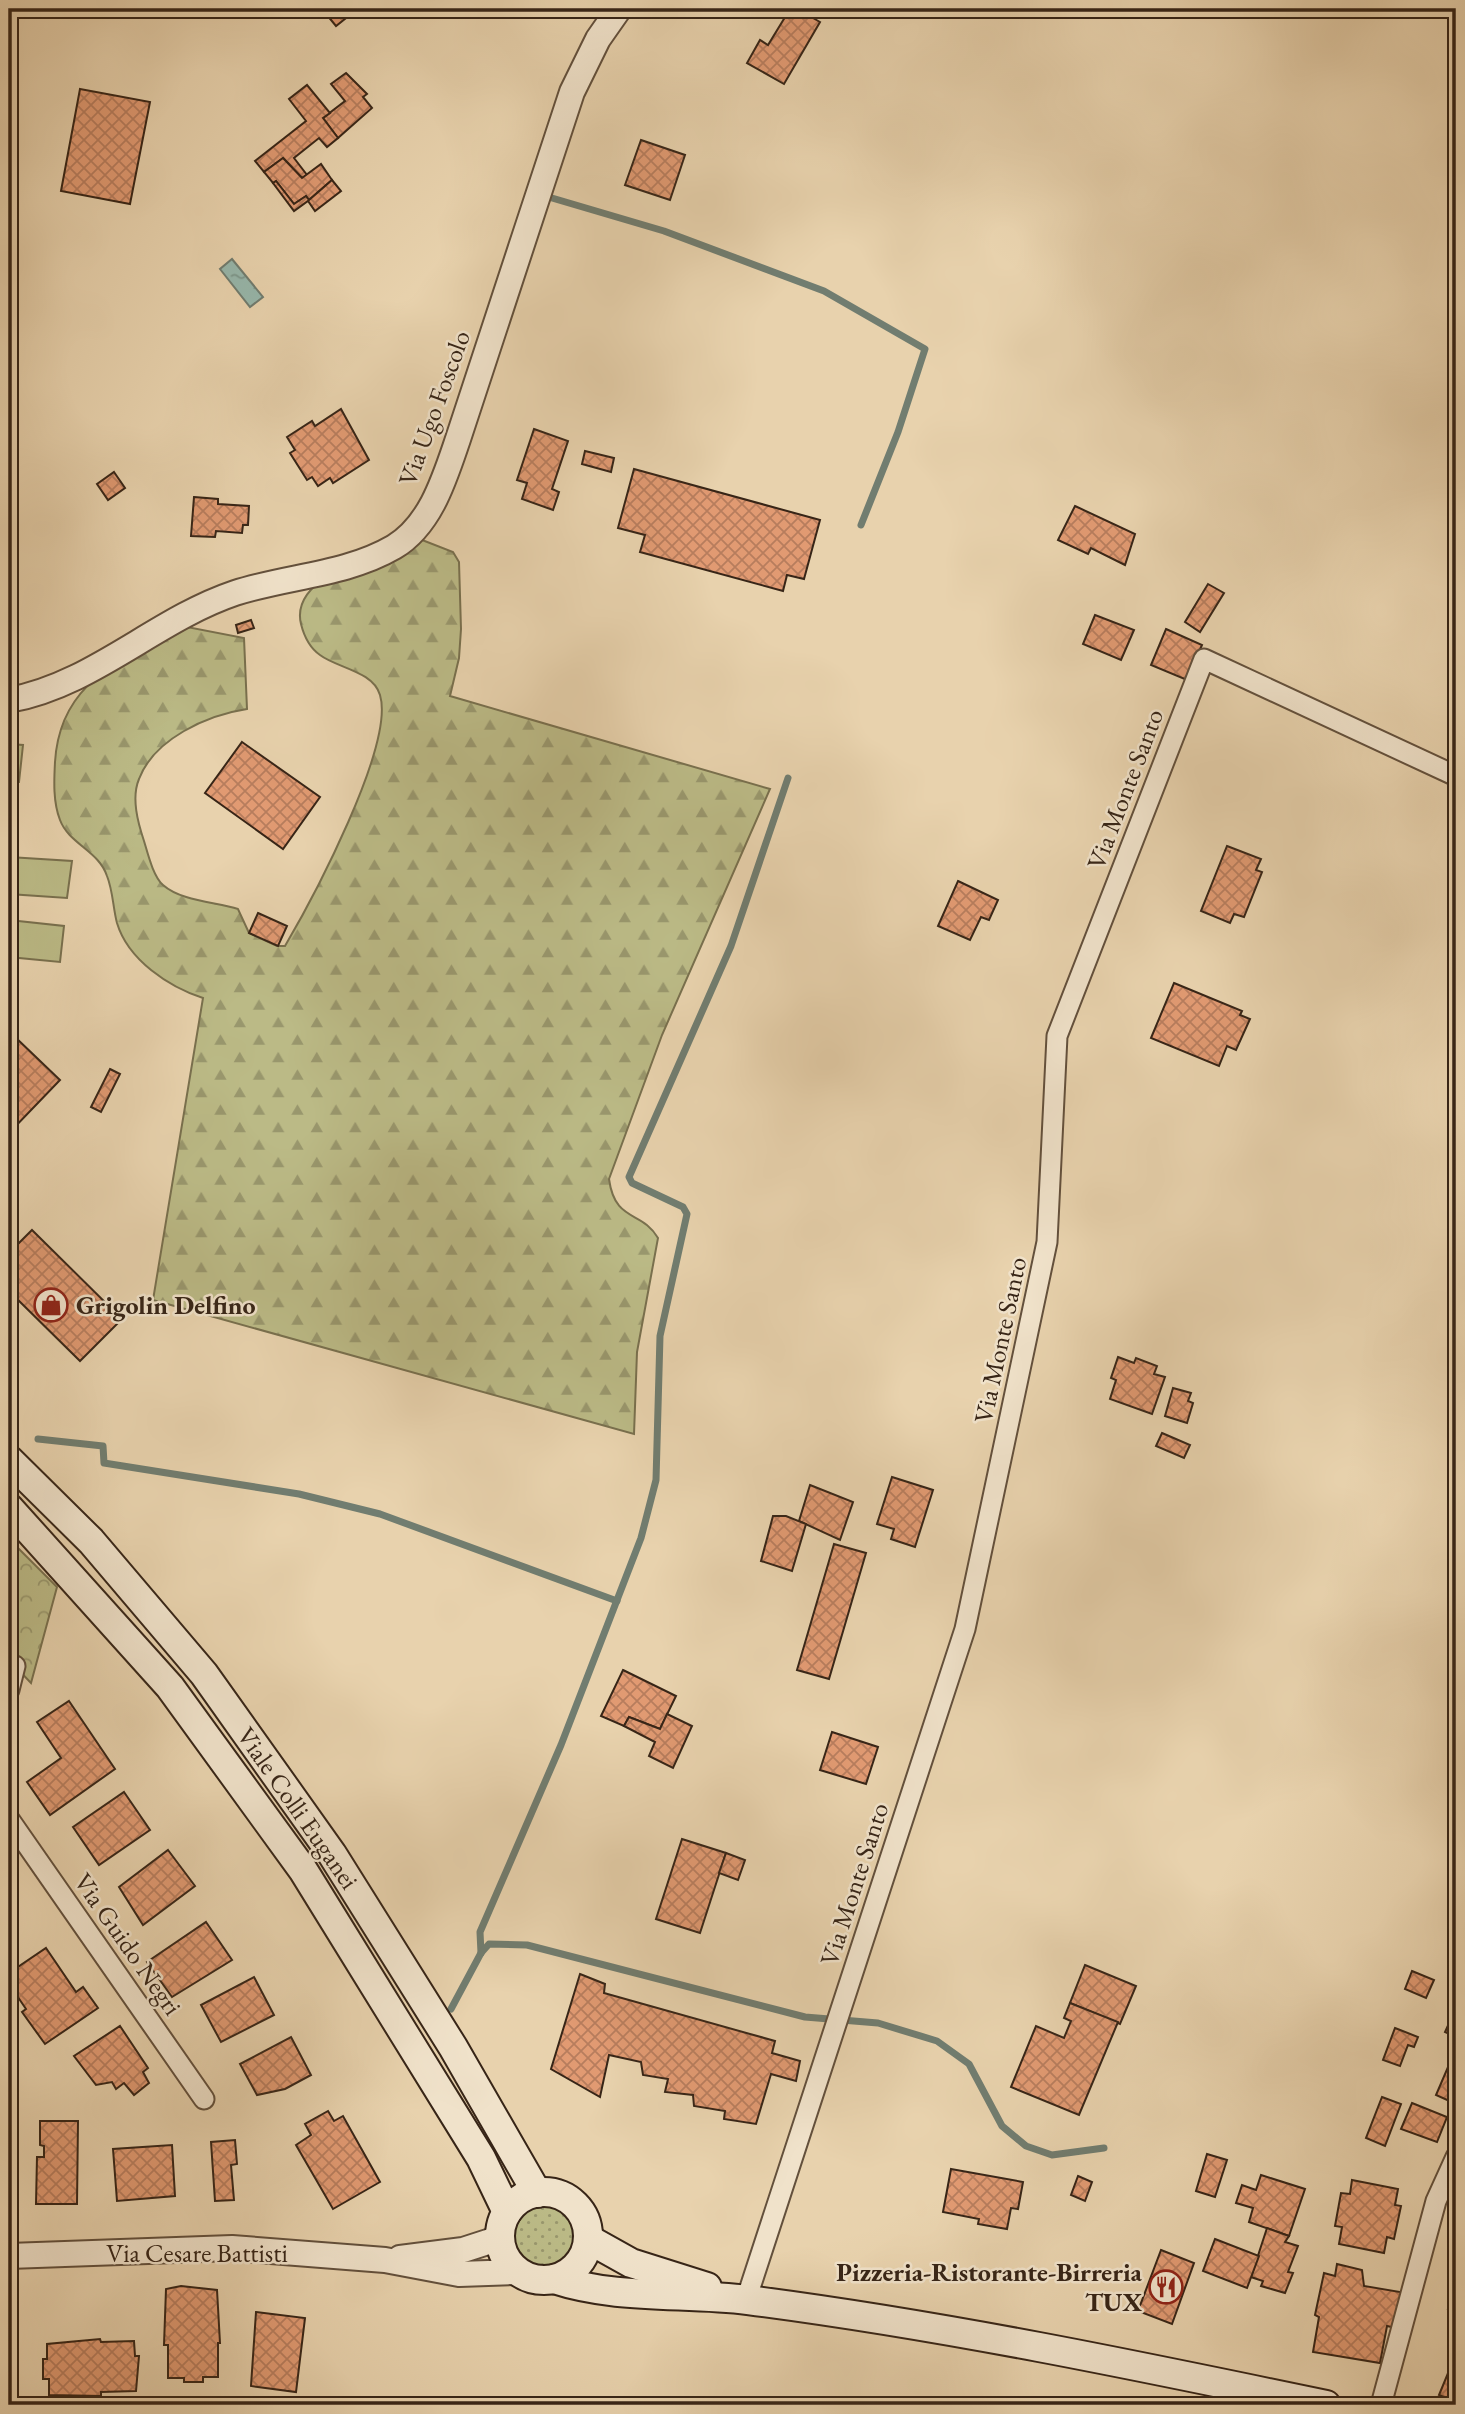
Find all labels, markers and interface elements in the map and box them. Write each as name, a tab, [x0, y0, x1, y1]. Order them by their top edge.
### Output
street label: Via Ugo Foscolo	[390, 326, 478, 490]
street label: Via Monte Santo	[1079, 704, 1171, 874]
street label: Via Monte Santo	[966, 1254, 1034, 1426]
shop icon: Grigolin Delfino	[32, 1286, 70, 1324]
place label: Grigolin Delfino	[76, 1288, 256, 1322]
street label: Viale Colli Euganei	[229, 1720, 367, 1896]
street label: Via Monte Santo	[812, 1798, 896, 1970]
street label: Via Guido Negri	[66, 1866, 190, 2022]
street label: Via Cesare Battisti	[106, 2236, 288, 2270]
place label: Pizzeria-Ristorante-Birreria TUX	[836, 2255, 1143, 2319]
restaurant icon: Pizzeria-Ristorante-Birreria TUX	[1147, 2268, 1185, 2306]

